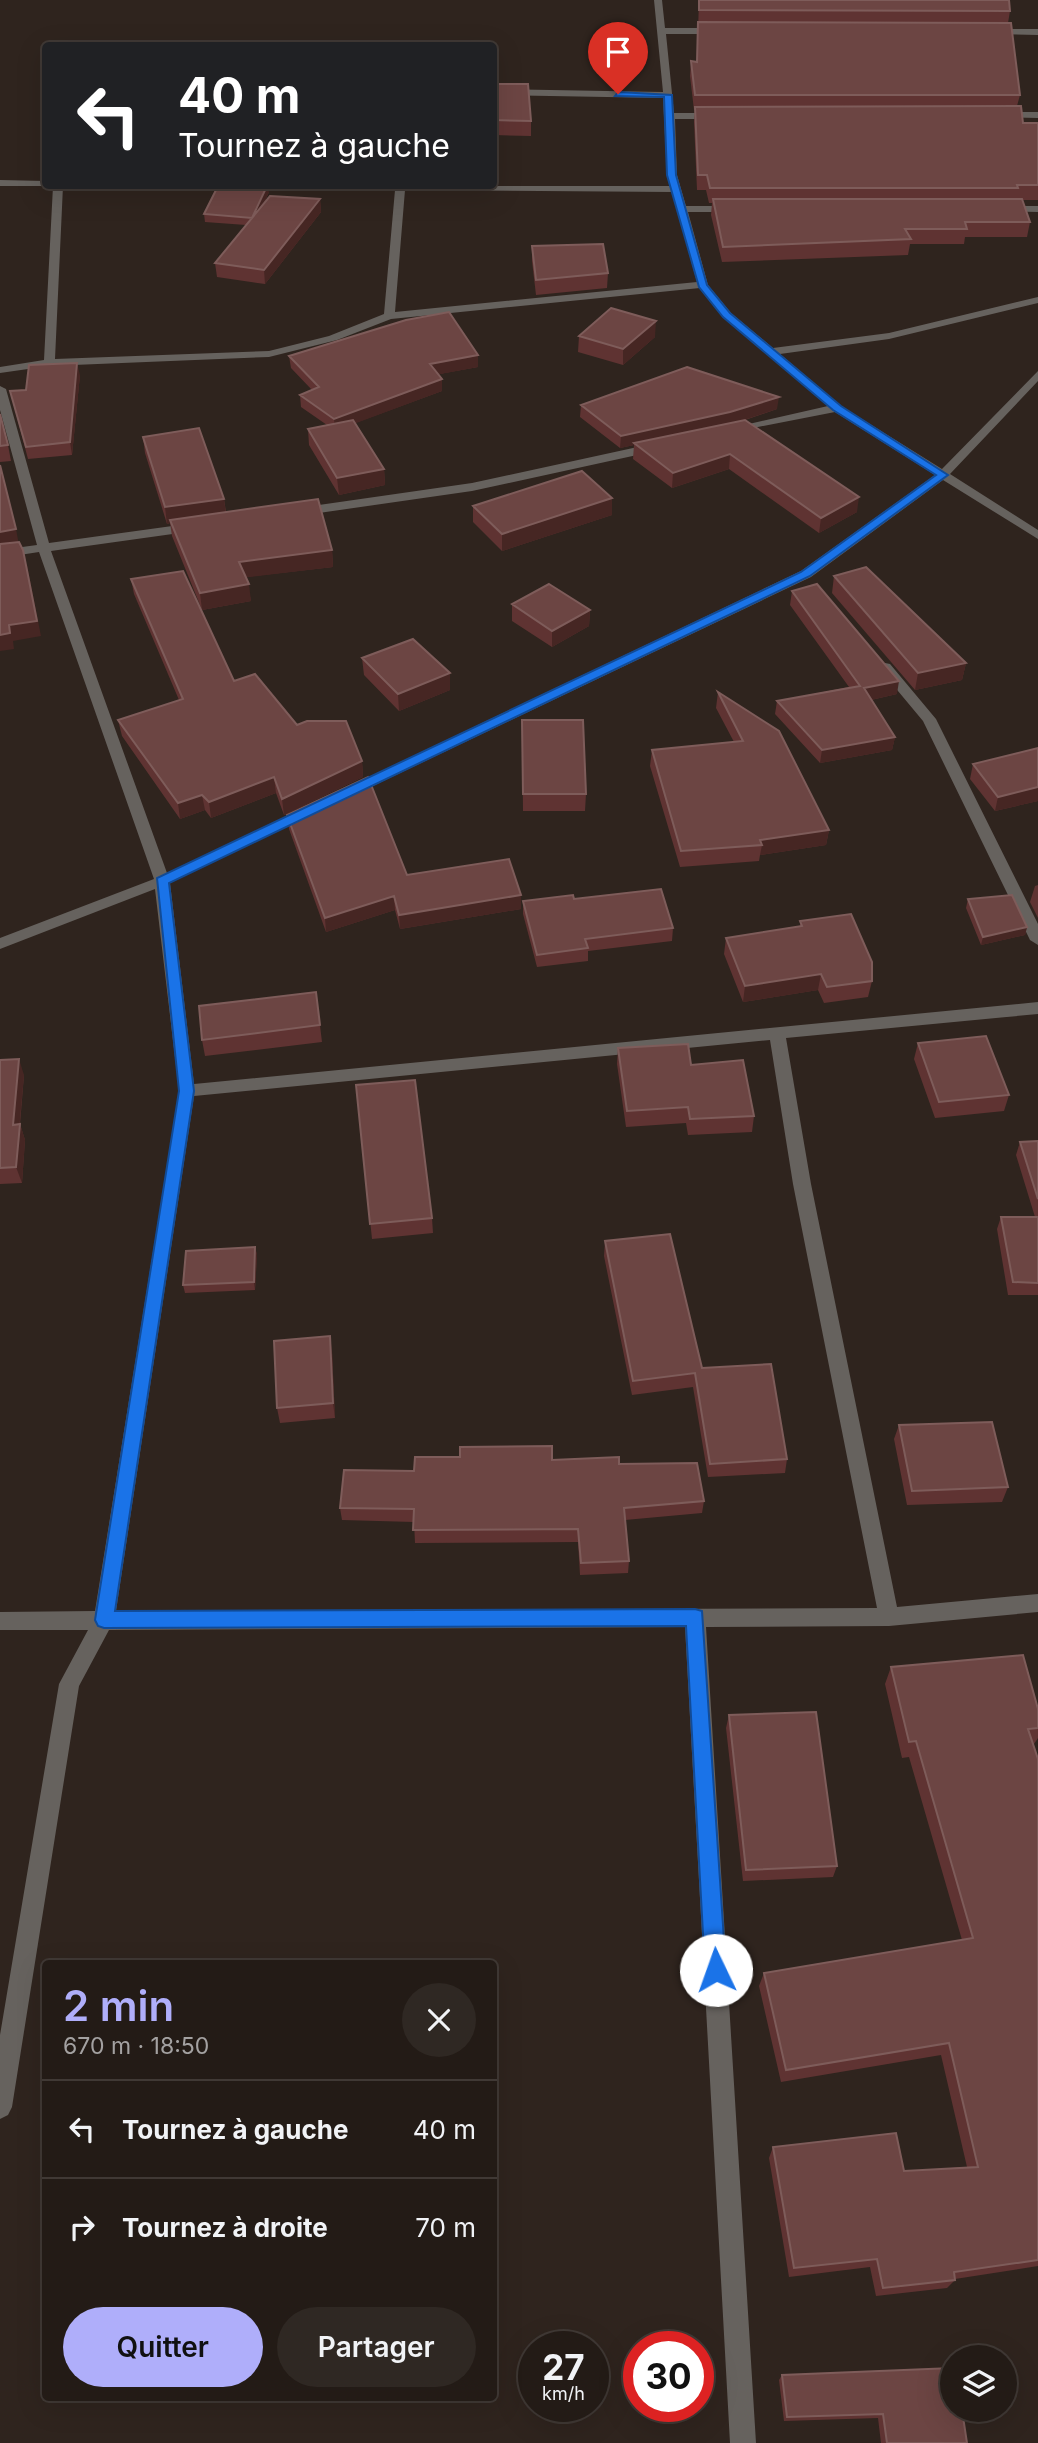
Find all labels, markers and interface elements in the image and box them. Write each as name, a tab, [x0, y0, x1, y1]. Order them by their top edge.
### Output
pin	[588, 22, 648, 94]
icon: arrive	[599, 33, 637, 71]
text: 40 m	[178, 66, 301, 125]
icon: left	[63, 70, 154, 161]
text: Tournez à gauche	[178, 126, 450, 165]
position arrow	[679, 1933, 753, 2007]
text: 2 min	[63, 1980, 174, 2031]
button: close	[402, 1983, 476, 2057]
text: 670 m · 18:50	[63, 2032, 209, 2060]
icon: left	[63, 2110, 101, 2148]
text: Tournez à gauche	[122, 2114, 348, 2145]
text: 40 m	[413, 2114, 476, 2145]
icon: right	[63, 2208, 101, 2246]
text: Tournez à droite	[122, 2212, 328, 2243]
text: 70 m	[415, 2212, 476, 2243]
button: Quitter	[63, 2307, 263, 2387]
button: Partager	[277, 2307, 476, 2387]
speed limit sign: 30	[623, 2331, 714, 2422]
map controls	[940, 2345, 1017, 2422]
button: layers	[940, 2345, 1017, 2422]
text: 27	[542, 2346, 585, 2388]
text: km/h	[542, 2383, 585, 2404]

